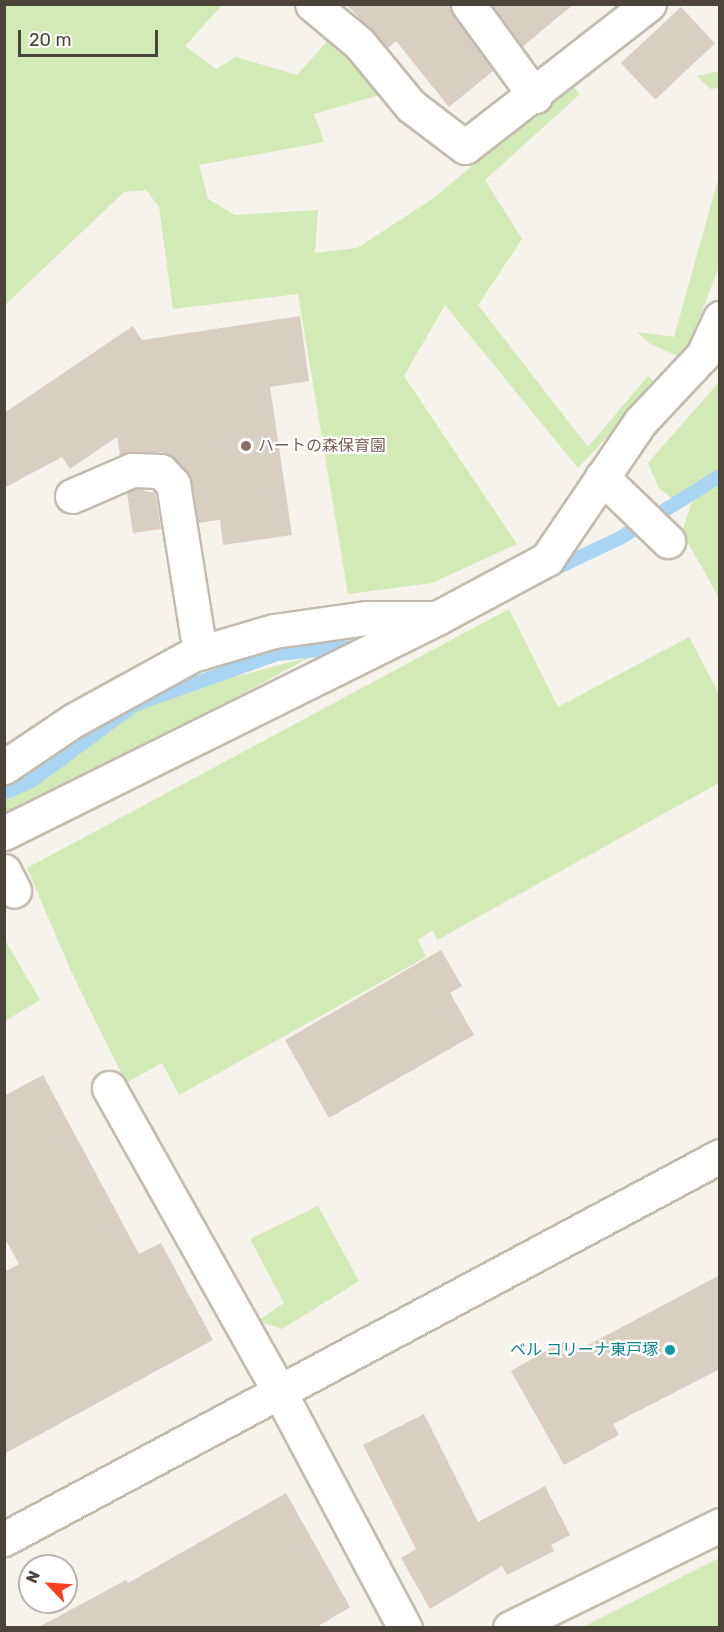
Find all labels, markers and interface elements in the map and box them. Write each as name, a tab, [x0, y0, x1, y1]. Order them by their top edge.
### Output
scale bar	[21, 18, 160, 56]
text: 20 m	[29, 29, 71, 51]
place label: ハートの森保育園	[258, 436, 386, 456]
marker: ハートの森保育園	[239, 439, 253, 453]
place label: ベル コリーナ東戸塚	[510, 1340, 658, 1360]
marker: ベル コリーナ東戸塚	[663, 1343, 677, 1357]
north arrow	[18, 1554, 78, 1614]
text: N	[22, 1568, 44, 1586]

